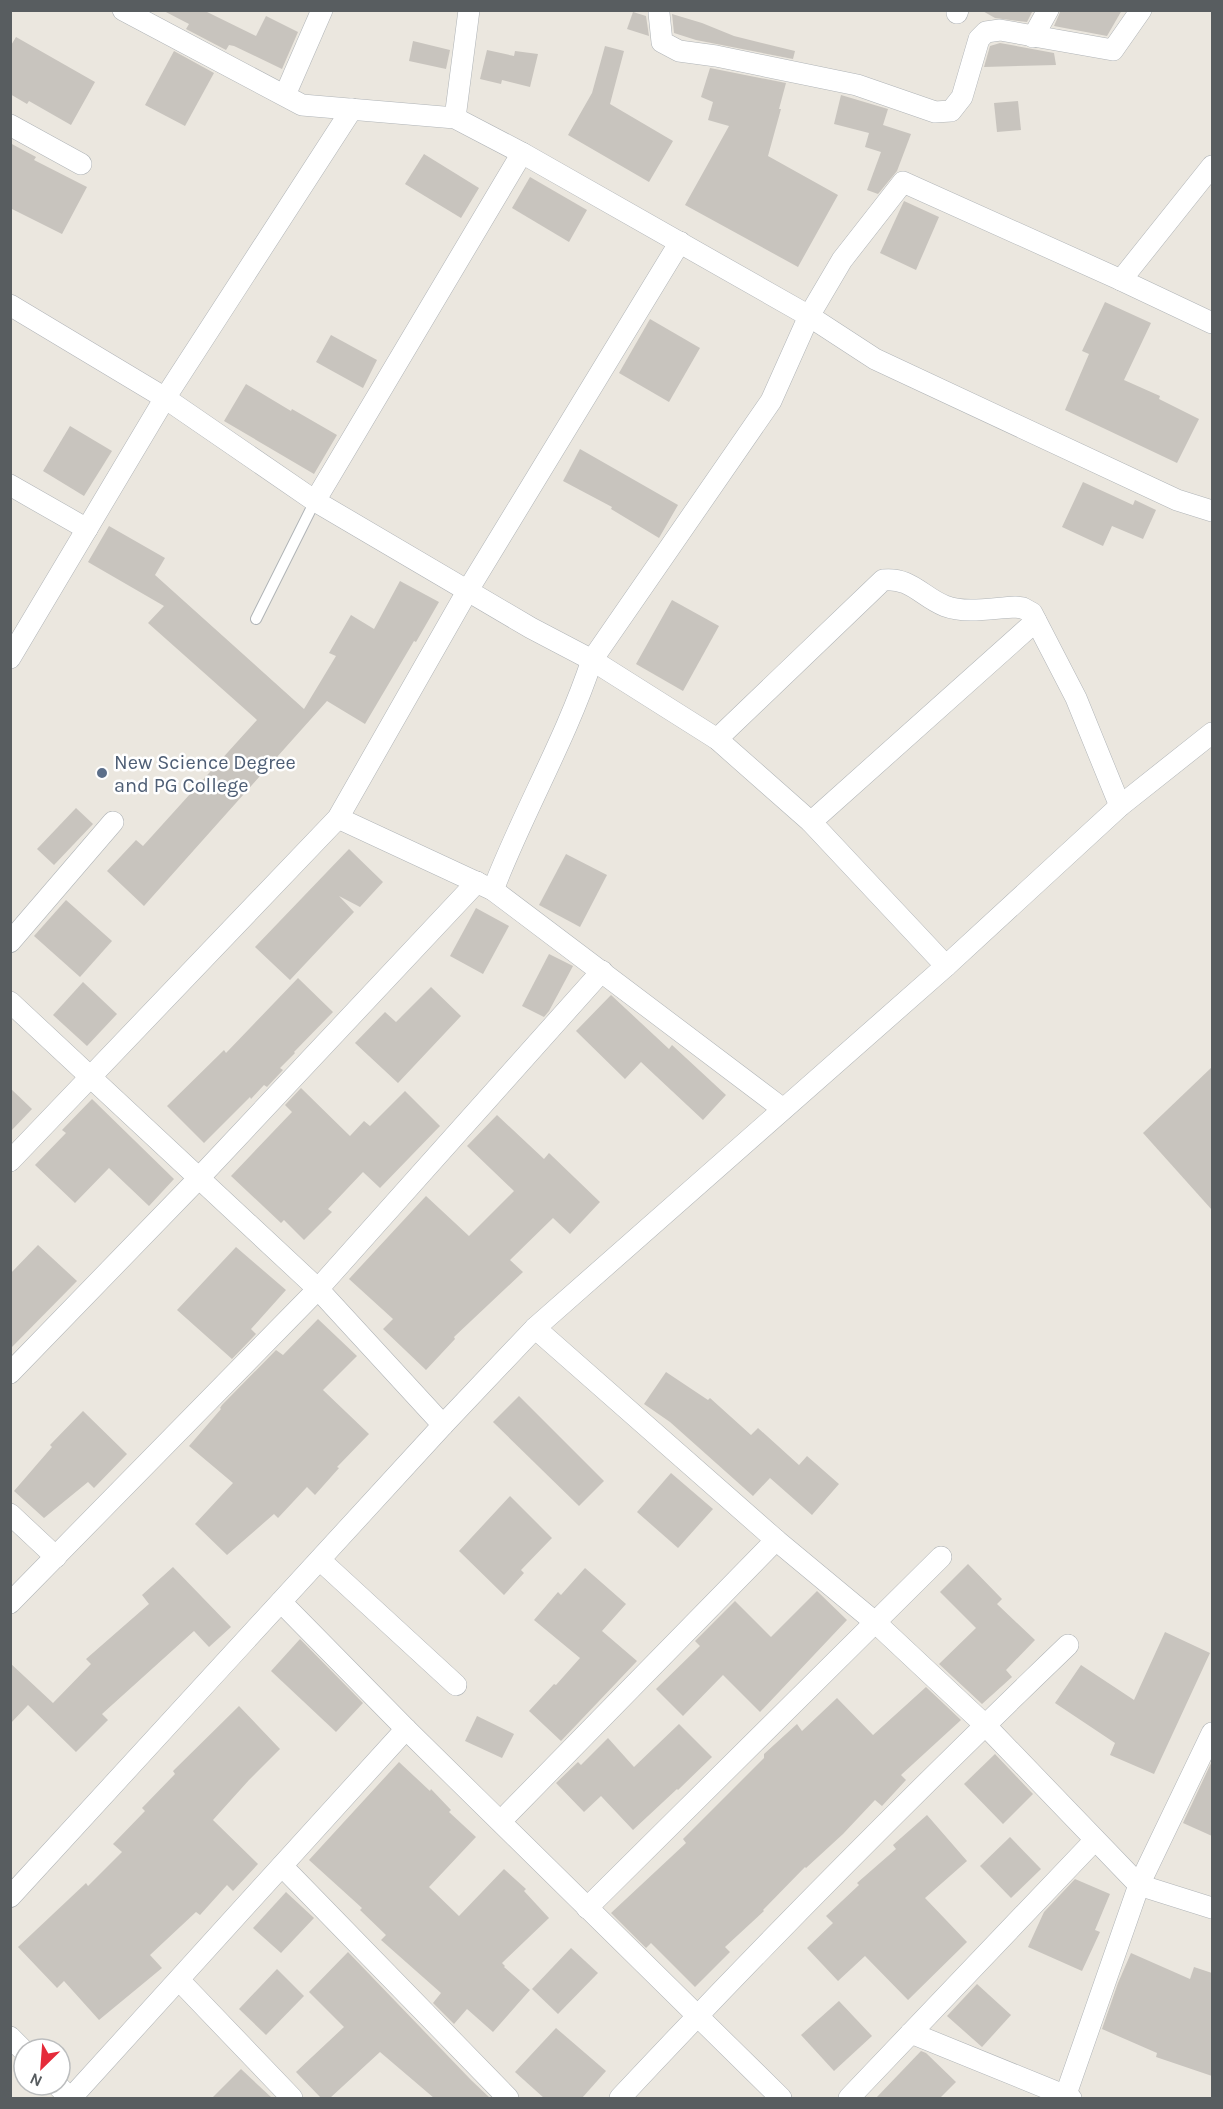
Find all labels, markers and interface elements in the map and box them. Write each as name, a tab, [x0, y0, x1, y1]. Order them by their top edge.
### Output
place label: New Science Degree and PG College	[114, 751, 296, 797]
marker: New Science Degree and PG College	[95, 766, 109, 780]
north arrow	[12, 2037, 72, 2097]
text: N	[27, 2069, 45, 2091]

